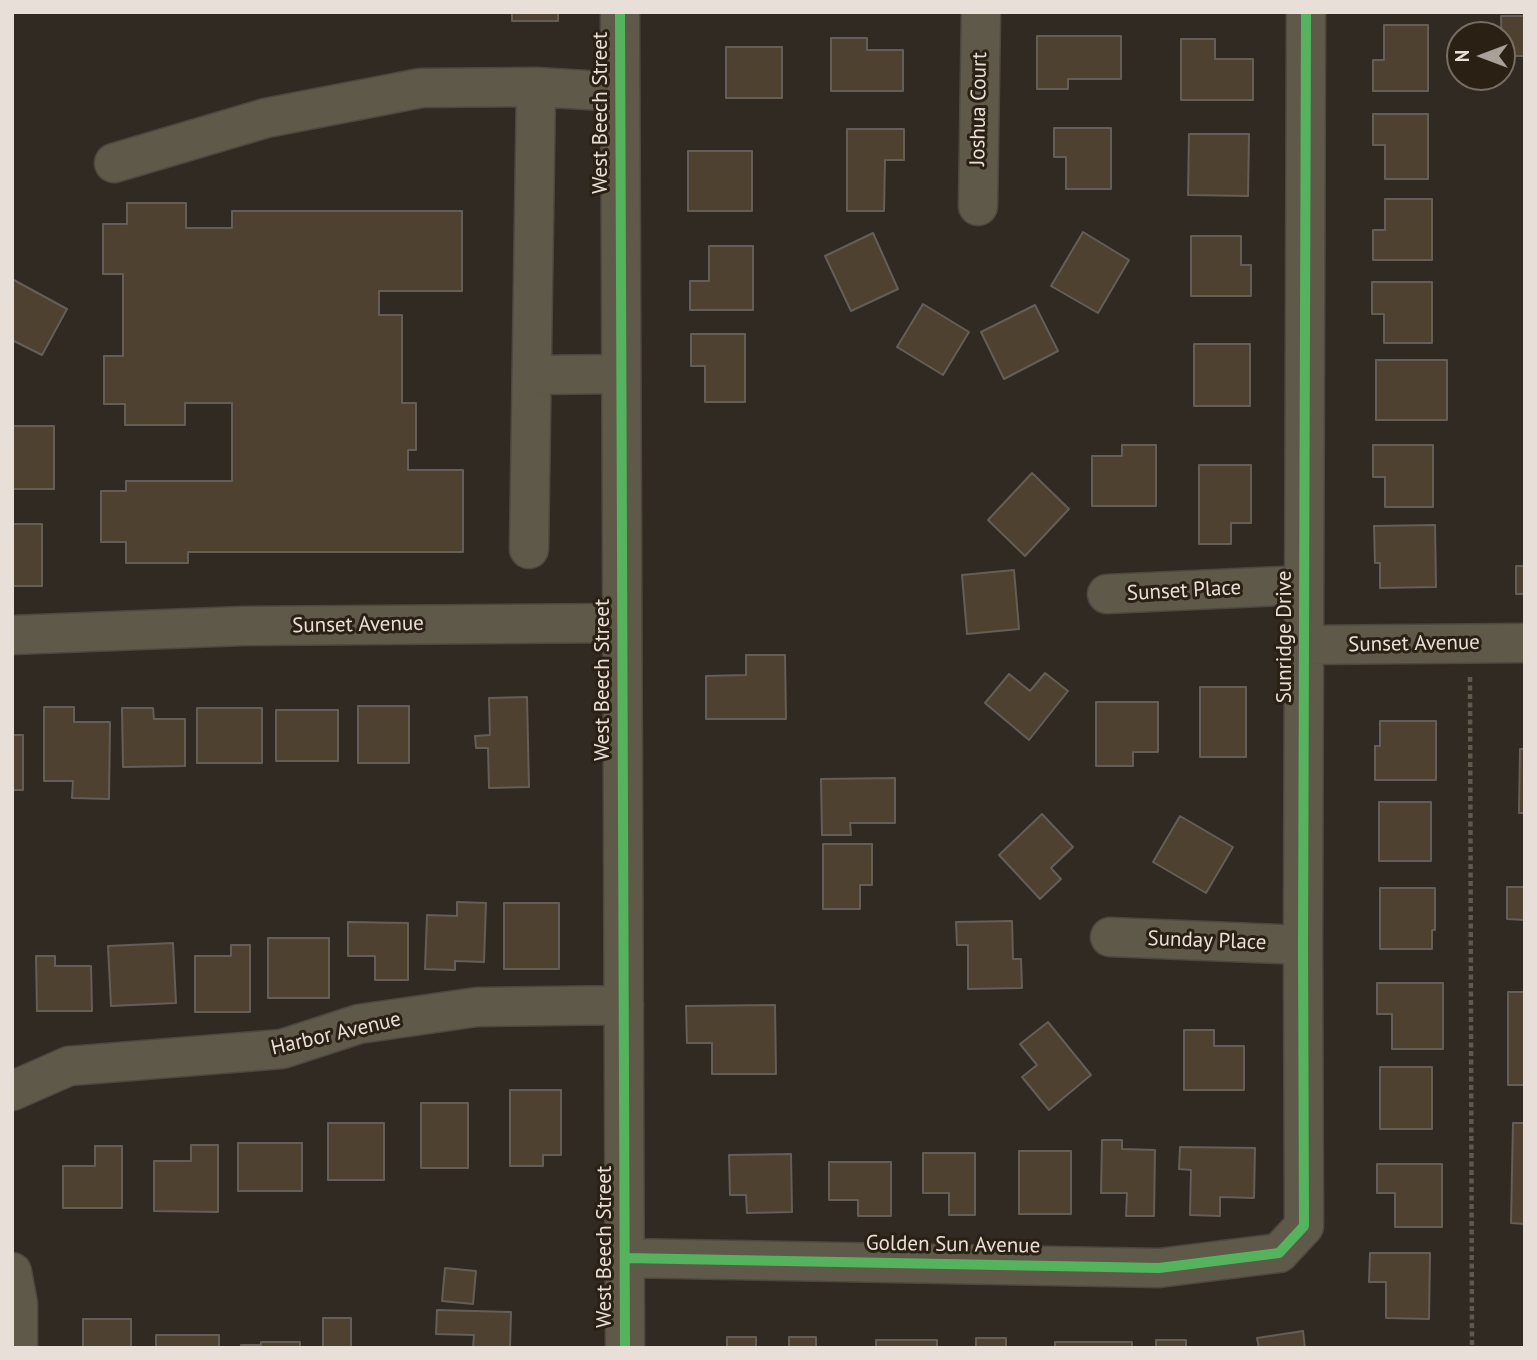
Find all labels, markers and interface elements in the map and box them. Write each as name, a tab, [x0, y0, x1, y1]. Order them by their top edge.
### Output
north arrow	[1446, 21, 1516, 91]
street label: West Beech Street	[588, 32, 614, 194]
text: N	[1450, 50, 1474, 62]
street label: Joshua Court	[965, 52, 993, 166]
street label: Sunridge Drive	[1272, 571, 1298, 703]
street label: Sunset Place	[1126, 575, 1242, 607]
street label: West Beech Street	[590, 599, 616, 761]
street label: Sunset Avenue	[292, 611, 424, 639]
street label: Sunset Avenue	[1348, 630, 1480, 658]
street label: Sunday Place	[1147, 926, 1267, 956]
street label: Harbor Avenue	[269, 1007, 403, 1061]
street label: West Beech Street	[592, 1166, 618, 1328]
street label: Golden Sun Avenue	[866, 1231, 1040, 1259]

